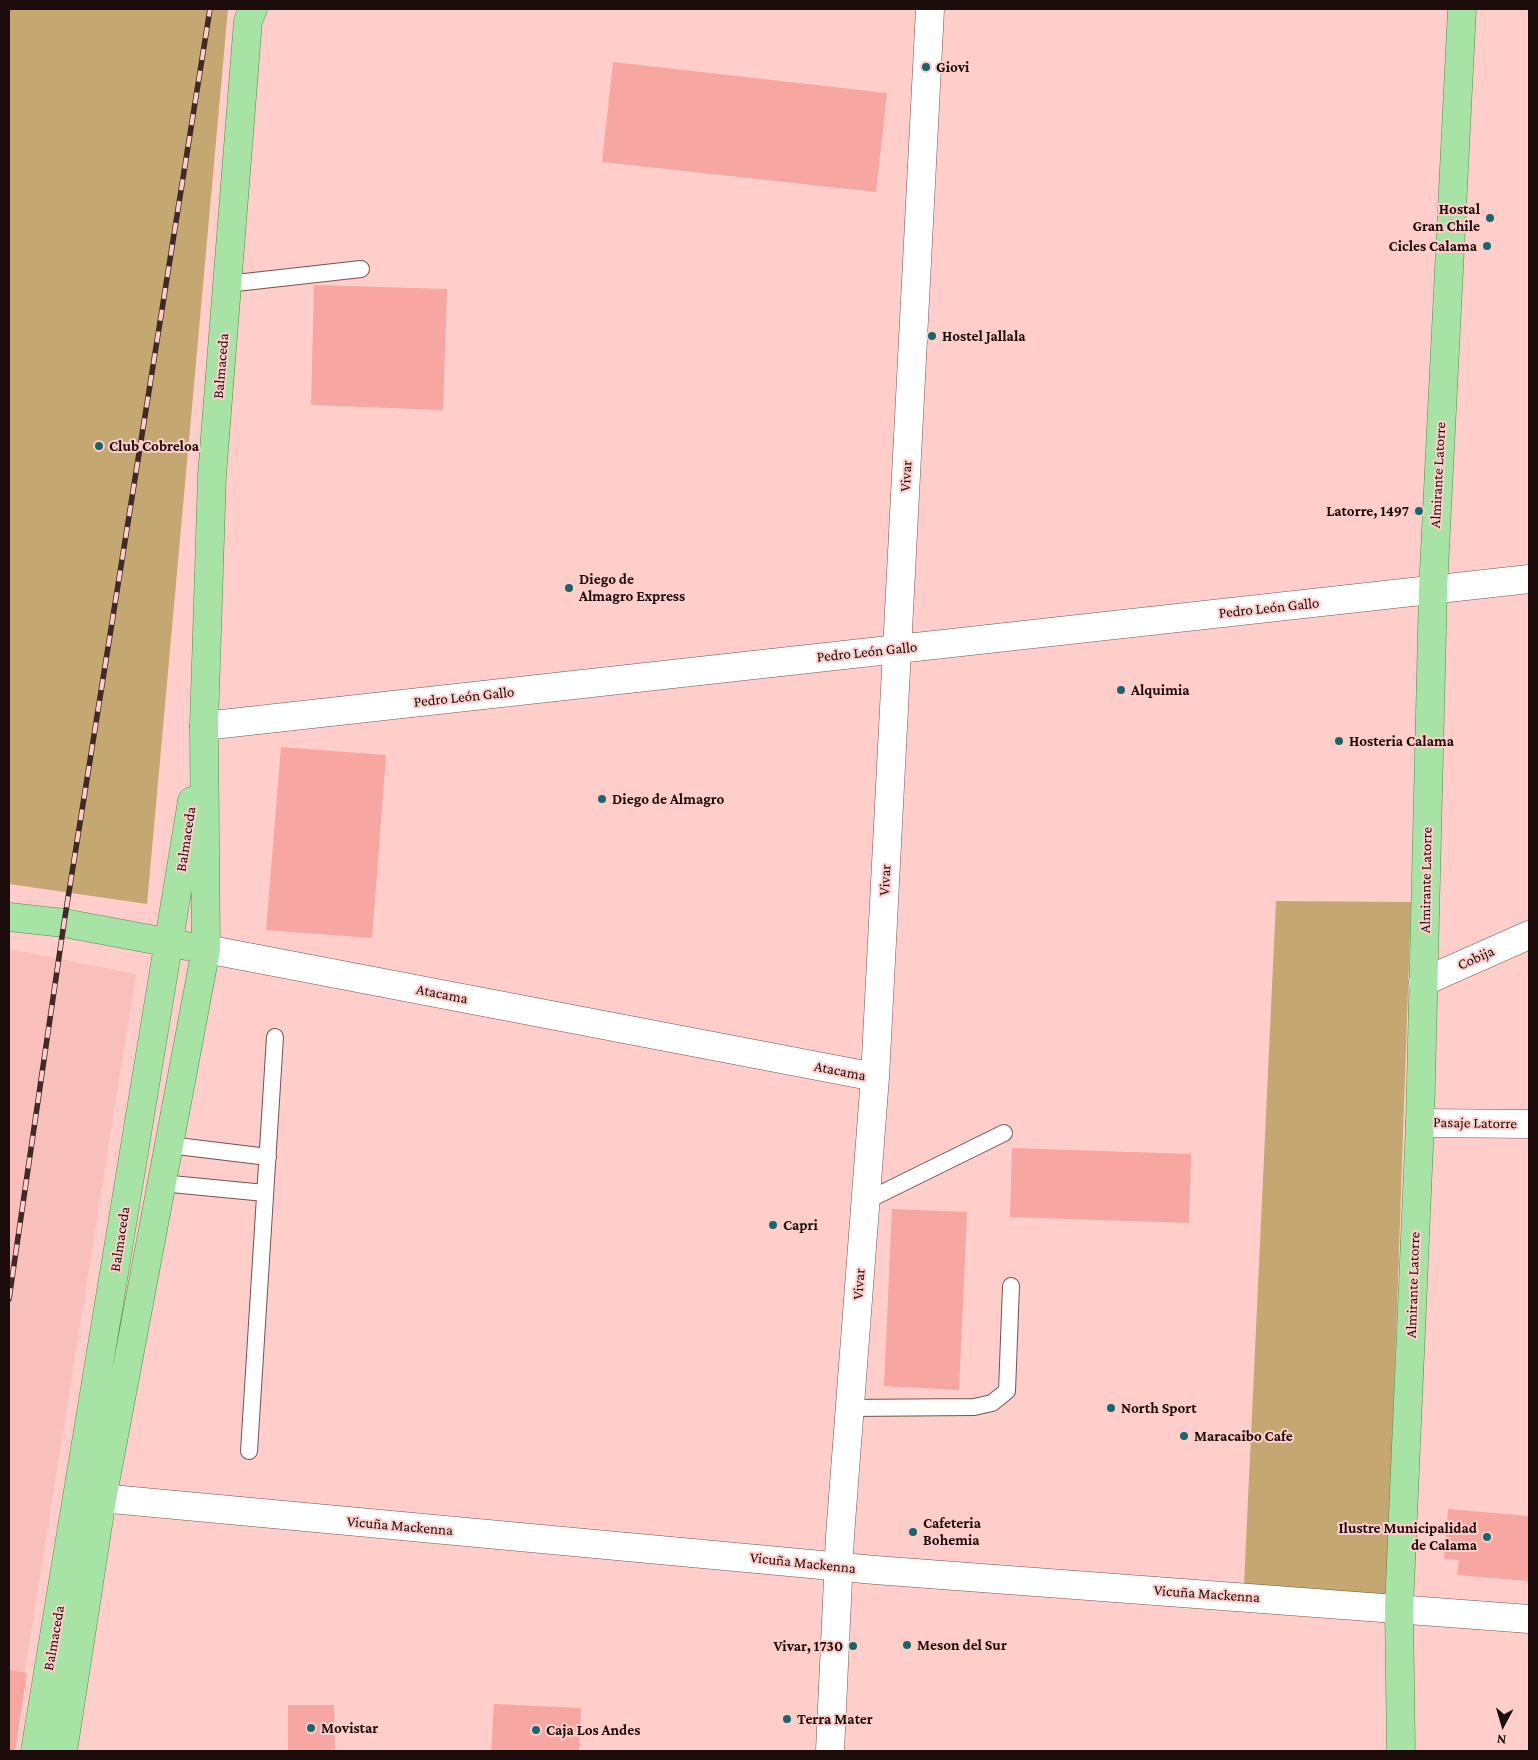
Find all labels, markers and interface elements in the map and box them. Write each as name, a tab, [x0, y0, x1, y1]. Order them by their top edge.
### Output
place label: Giovi	[936, 58, 969, 76]
marker: Giovi	[920, 61, 932, 73]
place label: Hostal Gran Chile	[1412, 200, 1480, 235]
marker: Hostal Gran Chile	[1484, 212, 1496, 224]
place label: Cicles Calama	[1389, 237, 1477, 255]
marker: Cicles Calama	[1481, 240, 1493, 252]
place label: Hostel Jallala	[942, 327, 1026, 345]
marker: Hostel Jallala	[926, 330, 938, 342]
street label: Balmaceda	[209, 333, 233, 399]
street label: Almirante Latorre	[1426, 421, 1450, 529]
place label: Club Cobreloa	[109, 437, 199, 455]
marker: Club Cobreloa	[93, 440, 105, 452]
street label: Vivar	[896, 460, 916, 492]
place label: Latorre, 1497	[1326, 502, 1409, 520]
marker: Latorre, 1497	[1413, 505, 1425, 517]
place label: Diego de Almagro Express	[579, 570, 685, 605]
marker: Diego de Almagro Express	[563, 582, 575, 594]
street label: Pedro León Gallo	[1218, 594, 1320, 622]
street label: Pedro León Gallo	[816, 638, 918, 666]
place label: Alquimia	[1131, 681, 1190, 699]
street label: Pedro León Gallo	[413, 683, 515, 711]
marker: Alquimia	[1115, 684, 1127, 696]
place label: Hosteria Calama	[1349, 732, 1454, 750]
marker: Hosteria Calama	[1333, 735, 1345, 747]
place label: Diego de Almagro	[612, 790, 724, 808]
marker: Diego de Almagro	[596, 793, 608, 805]
street label: Balmaceda	[172, 805, 200, 873]
street label: Almirante Latorre	[1416, 827, 1436, 933]
street label: Vivar	[875, 864, 895, 896]
street label: Cobija	[1455, 942, 1497, 974]
street label: Atacama	[415, 980, 469, 1008]
street label: Atacama	[813, 1057, 867, 1085]
street label: Pasaje Latorre	[1433, 1113, 1517, 1133]
street label: Balmaceda	[106, 1205, 134, 1273]
place label: Capri	[783, 1216, 818, 1234]
marker: Capri	[767, 1219, 779, 1231]
street label: Almirante Latorre	[1402, 1232, 1424, 1338]
street label: Vivar	[849, 1268, 869, 1300]
place label: North Sport	[1121, 1399, 1197, 1417]
marker: North Sport	[1105, 1402, 1117, 1414]
place label: Maracaibo Cafe	[1194, 1427, 1293, 1445]
marker: Maracaibo Cafe	[1178, 1430, 1190, 1442]
street label: Vicuña Mackenna	[346, 1512, 454, 1540]
place label: Cafeteria Bohemia	[923, 1514, 981, 1549]
place label: Ilustre Municipalidad de Calama	[1338, 1519, 1477, 1554]
marker: Cafeteria Bohemia	[907, 1526, 919, 1538]
marker: Ilustre Municipalidad de Calama	[1481, 1531, 1493, 1543]
street label: Vicuña Mackenna	[749, 1548, 857, 1578]
street label: Vicuña Mackenna	[1153, 1581, 1261, 1607]
street label: Balmaceda	[39, 1604, 69, 1672]
place label: Meson del Sur	[917, 1636, 1007, 1654]
place label: Vivar, 1730	[774, 1637, 843, 1655]
marker: Meson del Sur	[901, 1639, 913, 1651]
marker: Vivar, 1730	[847, 1640, 859, 1652]
north arrow	[1478, 1700, 1528, 1750]
place label: Terra Mater	[797, 1710, 873, 1728]
marker: Terra Mater	[781, 1713, 793, 1725]
place label: Movistar	[321, 1719, 378, 1737]
place label: Caja Los Andes	[546, 1721, 640, 1739]
marker: Movistar	[305, 1722, 317, 1734]
marker: Caja Los Andes	[530, 1724, 542, 1736]
text: N	[1496, 1731, 1507, 1748]

